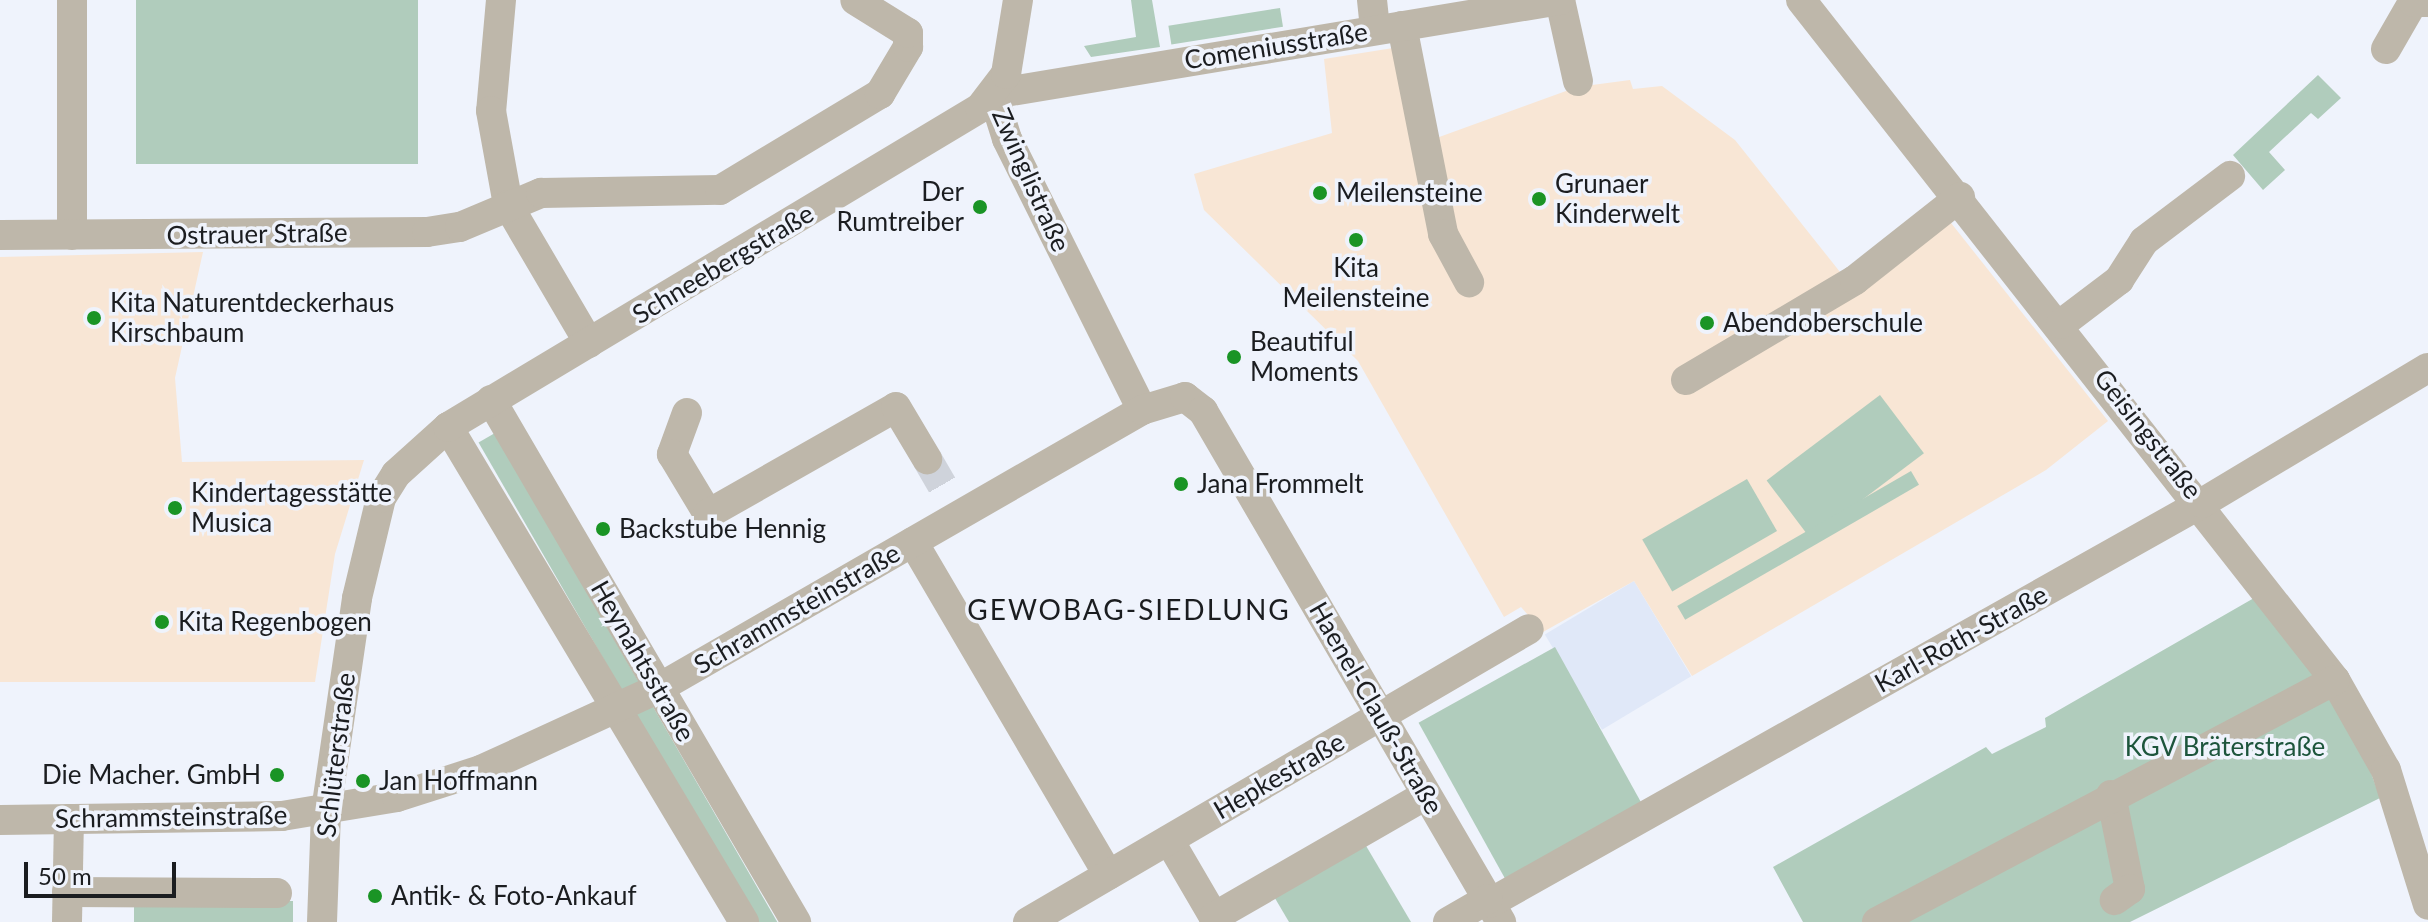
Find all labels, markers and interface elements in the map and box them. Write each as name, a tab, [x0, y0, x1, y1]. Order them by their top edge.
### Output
street label: Comeniusstraße	[1182, 16, 1370, 76]
street label: Zwinglistraße	[986, 103, 1076, 257]
place label: Grunaer Kinderwelt	[1555, 168, 1680, 230]
place label: Der Rumtreiber	[837, 176, 964, 238]
place label: Meilensteine	[1336, 177, 1483, 209]
marker: Meilensteine	[1311, 184, 1329, 202]
marker: Grunaer Kinderwelt	[1530, 190, 1548, 208]
street label: Schneebergstraße	[627, 198, 819, 330]
marker: Der Rumtreiber	[971, 198, 989, 216]
street label: Ostrauer Straße	[166, 217, 348, 251]
marker: Kita Meilensteine	[1347, 231, 1365, 249]
place label: Kita Meilensteine	[1283, 252, 1429, 314]
place label: Kita Naturentdeckerhaus Kirschbaum	[110, 287, 394, 348]
place label: Abendoberschule	[1723, 307, 1923, 339]
marker: Kita Naturentdeckerhaus Kirschbaum	[85, 309, 103, 327]
marker: Abendoberschule	[1698, 314, 1716, 332]
place label: Beautiful Moments	[1250, 326, 1358, 388]
marker: Beautiful Moments	[1225, 348, 1243, 366]
street label: Geisingstraße	[2088, 363, 2208, 505]
place label: Jana Frommelt	[1197, 468, 1364, 500]
marker: Jana Frommelt	[1172, 475, 1190, 493]
place label: Kindertagesstätte Musica	[191, 477, 392, 538]
marker: Kindertagesstätte Musica	[166, 499, 184, 517]
place label: Backstube Hennig	[619, 513, 826, 545]
marker: Backstube Hennig	[594, 520, 612, 538]
street label: Schrammsteinstraße	[689, 537, 905, 681]
street label: Heynahtsstraße	[584, 575, 702, 747]
street label: Karl-Roth-Straße	[1869, 579, 2053, 699]
district label: GEWOBAG-SIEDLUNG	[967, 592, 1291, 626]
street label: Haenel-Clauß-Straße	[1303, 596, 1449, 820]
place label: Kita Regenbogen	[178, 606, 372, 638]
marker: Kita Regenbogen	[153, 613, 171, 631]
street label: Schlüterstraße	[310, 671, 362, 839]
street label: Hepkestraße	[1208, 726, 1350, 826]
park label: KGV Bräterstraße	[2124, 731, 2326, 763]
place label: Die Macher. GmbH	[42, 759, 261, 791]
place label: Jan Hoffmann	[379, 765, 538, 797]
marker: Die Macher. GmbH	[268, 766, 286, 784]
marker: Jan Hoffmann	[354, 772, 372, 790]
street label: Schrammsteinstraße	[55, 799, 287, 835]
scale bar	[28, 846, 180, 896]
text: 50 m	[38, 861, 92, 890]
place label: Antik- & Foto-Ankauf	[391, 880, 637, 912]
marker: Antik- & Foto-Ankauf	[366, 887, 384, 905]

